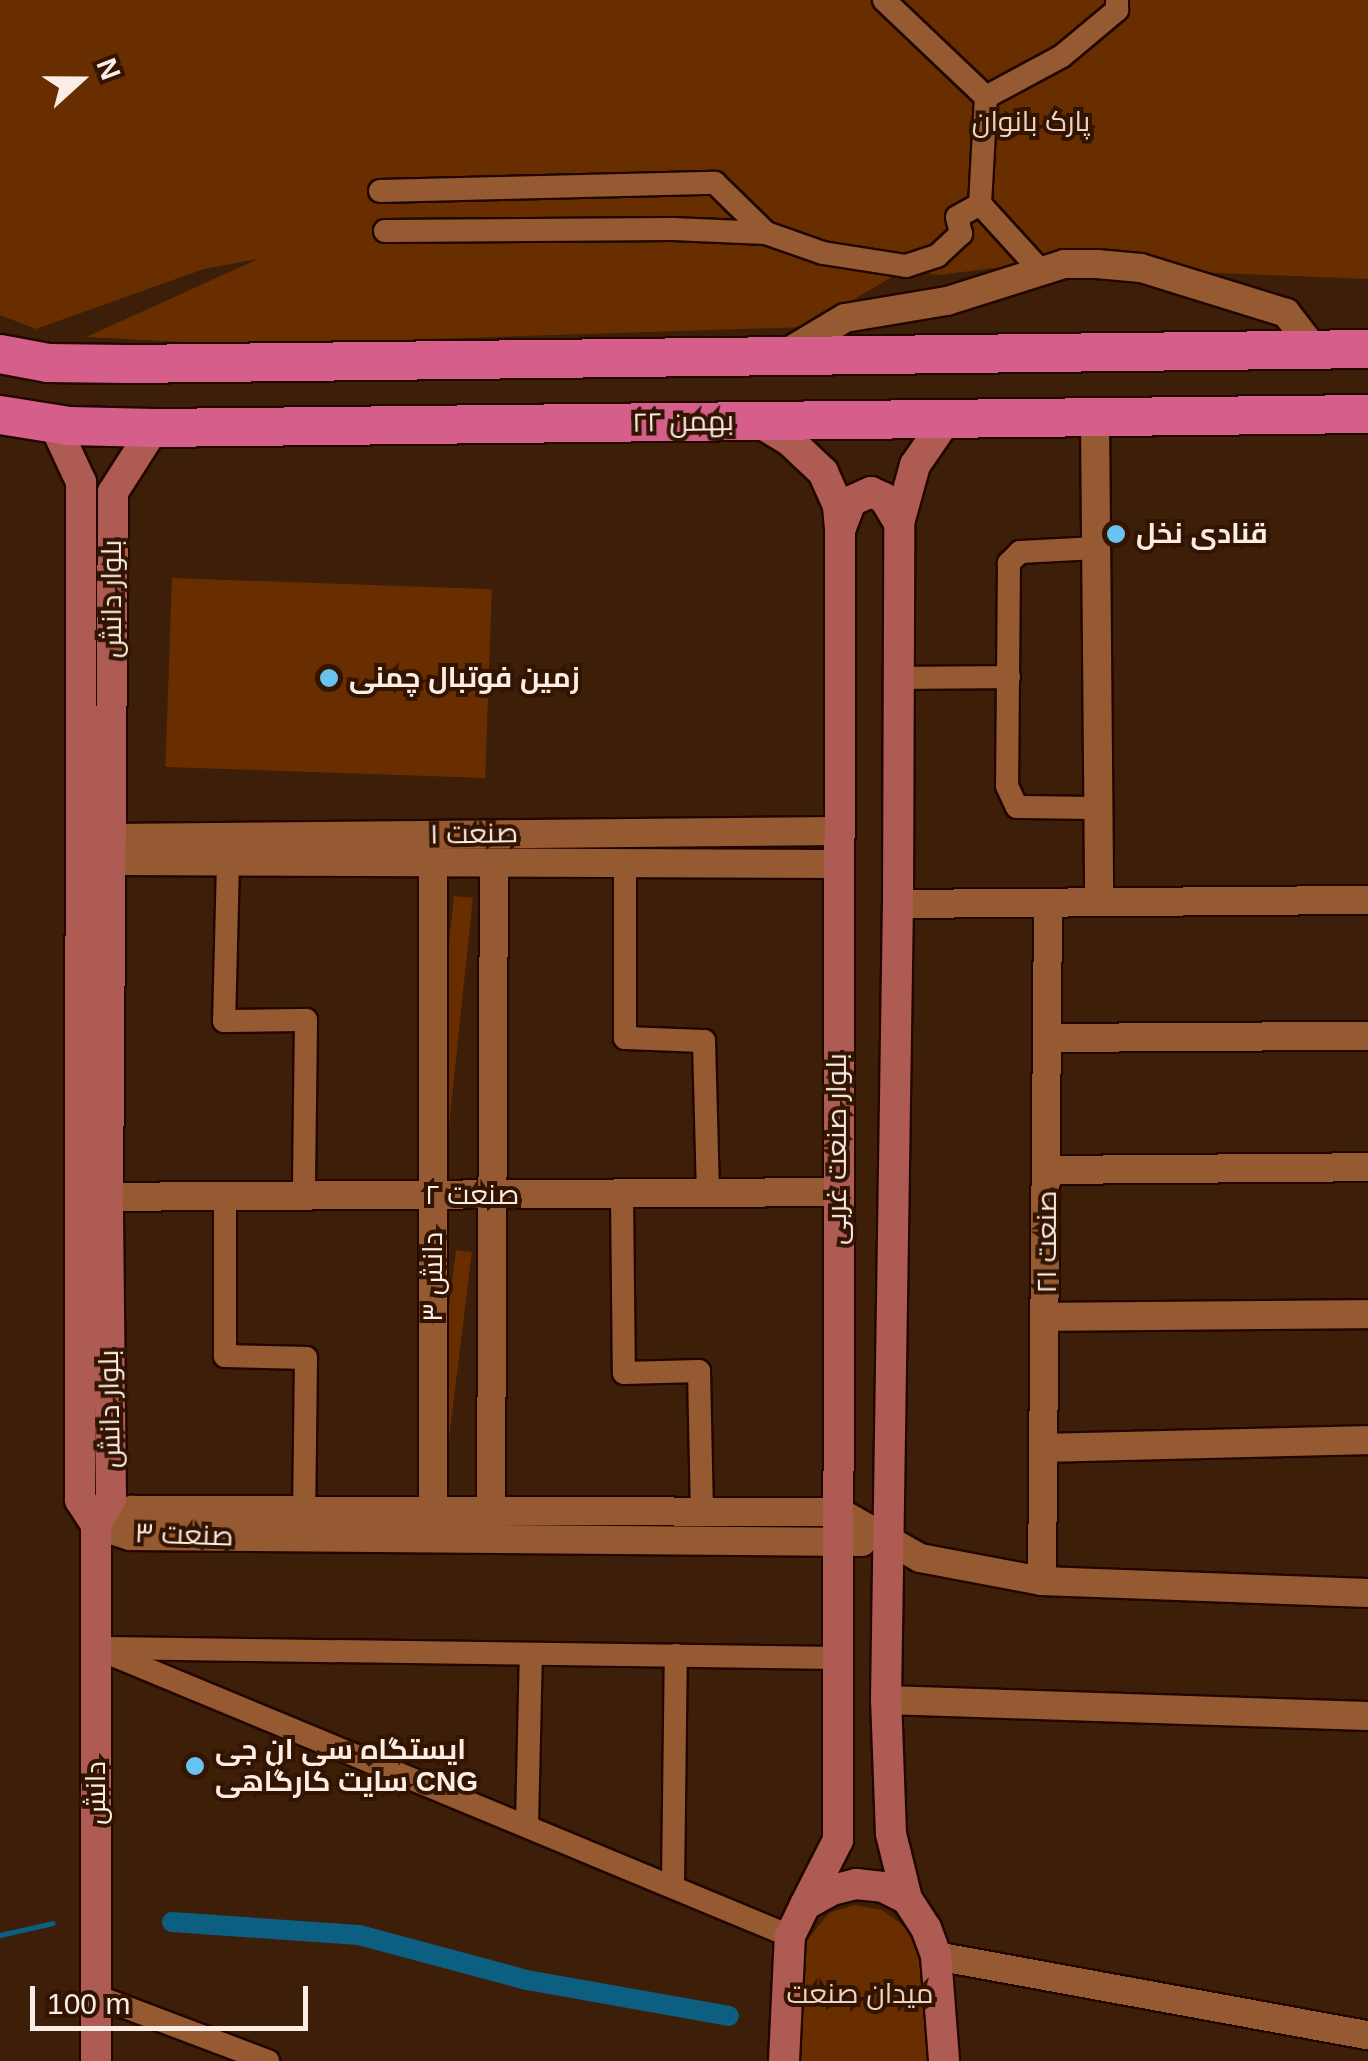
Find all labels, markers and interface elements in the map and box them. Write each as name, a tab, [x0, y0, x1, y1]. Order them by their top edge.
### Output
north arrow	[30, 30, 130, 130]
text: N	[90, 54, 127, 84]
park label: پارک بانوان	[972, 105, 1090, 139]
street label: ۲۲ بهمن	[632, 404, 734, 440]
place label: قنادی نخل	[1136, 517, 1268, 551]
marker: قنادی نخل	[1105, 523, 1127, 545]
street label: بلوار دانش	[95, 540, 129, 658]
place label: زمین فوتبال چمنی	[349, 661, 580, 695]
marker: زمین فوتبال چمنی	[318, 667, 340, 689]
street label: صنعت ۱	[430, 816, 518, 852]
street label: بلوار صنعت غربی	[820, 1053, 854, 1245]
street label: صنعت ۲	[425, 1178, 519, 1212]
street label: صنعت ۲۱	[1030, 1190, 1064, 1294]
street label: دانش ۳	[416, 1232, 450, 1322]
street label: بلوار دانش	[92, 1350, 128, 1468]
street label: صنعت ۳	[134, 1516, 234, 1554]
place label: ایستگاه سی ان جی سایت کارگاهی CNG	[215, 1733, 478, 1799]
marker: ایستگاه سی ان جی سایت کارگاهی CNG	[184, 1755, 206, 1777]
street label: دانش	[79, 1761, 113, 1825]
scale bar	[35, 1966, 312, 2028]
park label: میدان صنعت	[786, 1977, 934, 2011]
text: 100 m	[47, 1987, 130, 2020]

